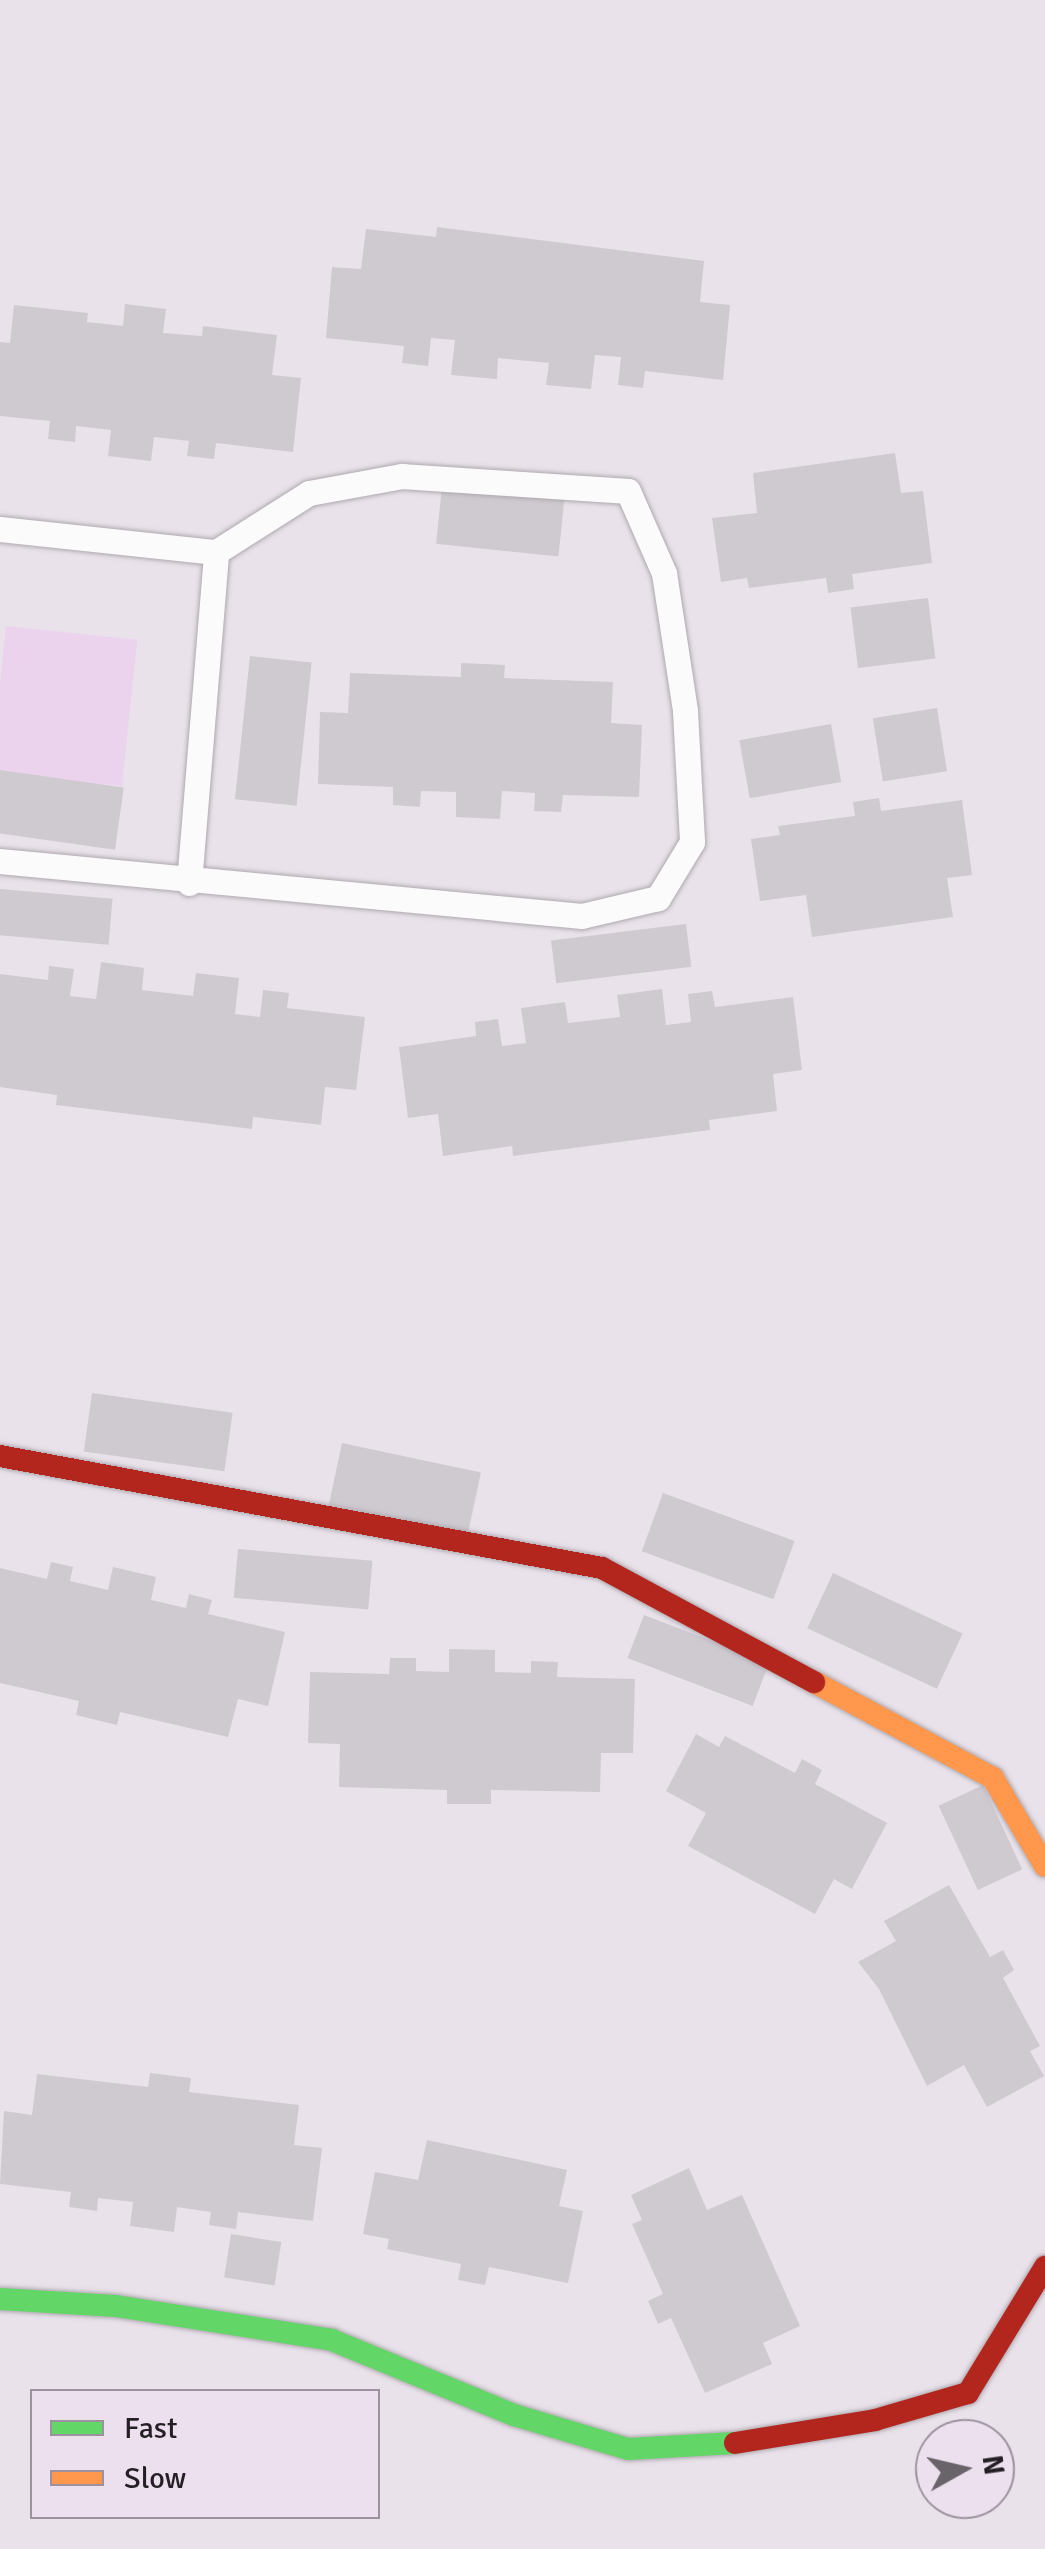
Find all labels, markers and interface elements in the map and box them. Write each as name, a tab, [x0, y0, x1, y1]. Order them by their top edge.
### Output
legend	[30, 2389, 380, 2519]
text: Fast	[124, 2410, 177, 2447]
north arrow	[915, 2419, 1015, 2519]
text: N	[975, 2453, 1011, 2477]
text: Slow	[124, 2460, 186, 2497]

